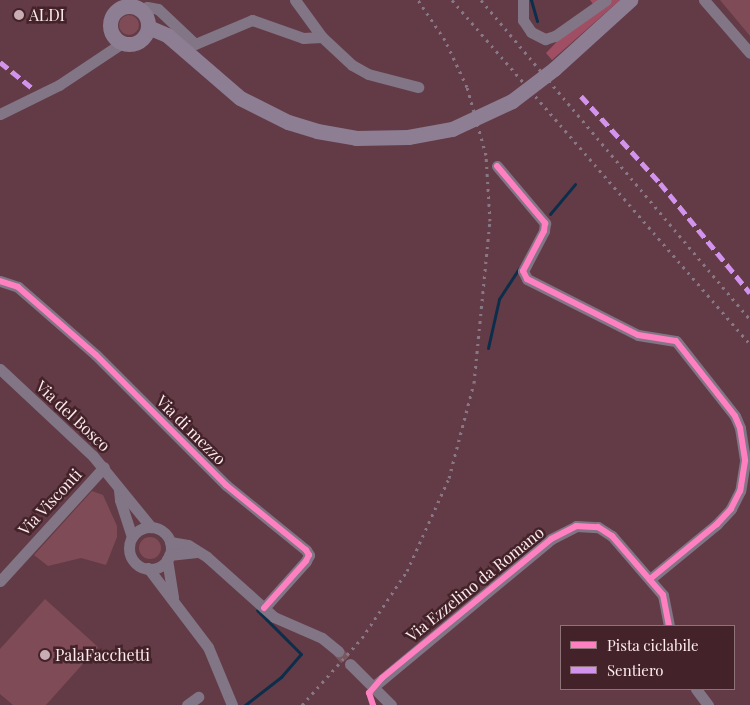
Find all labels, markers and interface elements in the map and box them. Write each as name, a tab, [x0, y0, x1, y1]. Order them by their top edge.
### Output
place label: ALDI	[29, 5, 65, 25]
marker: ALDI	[13, 9, 25, 21]
street label: Via del Bosco	[32, 377, 114, 455]
street label: Via di mezzo	[152, 391, 230, 469]
street label: Via Visconti	[14, 465, 86, 539]
street label: Via Ezzelino da Romano	[402, 522, 548, 646]
legend	[560, 625, 735, 690]
text: Pista ciclabile	[607, 635, 699, 655]
place label: PalaFacchetti	[55, 645, 150, 665]
marker: PalaFacchetti	[39, 649, 51, 661]
text: Sentiero	[607, 660, 664, 680]

